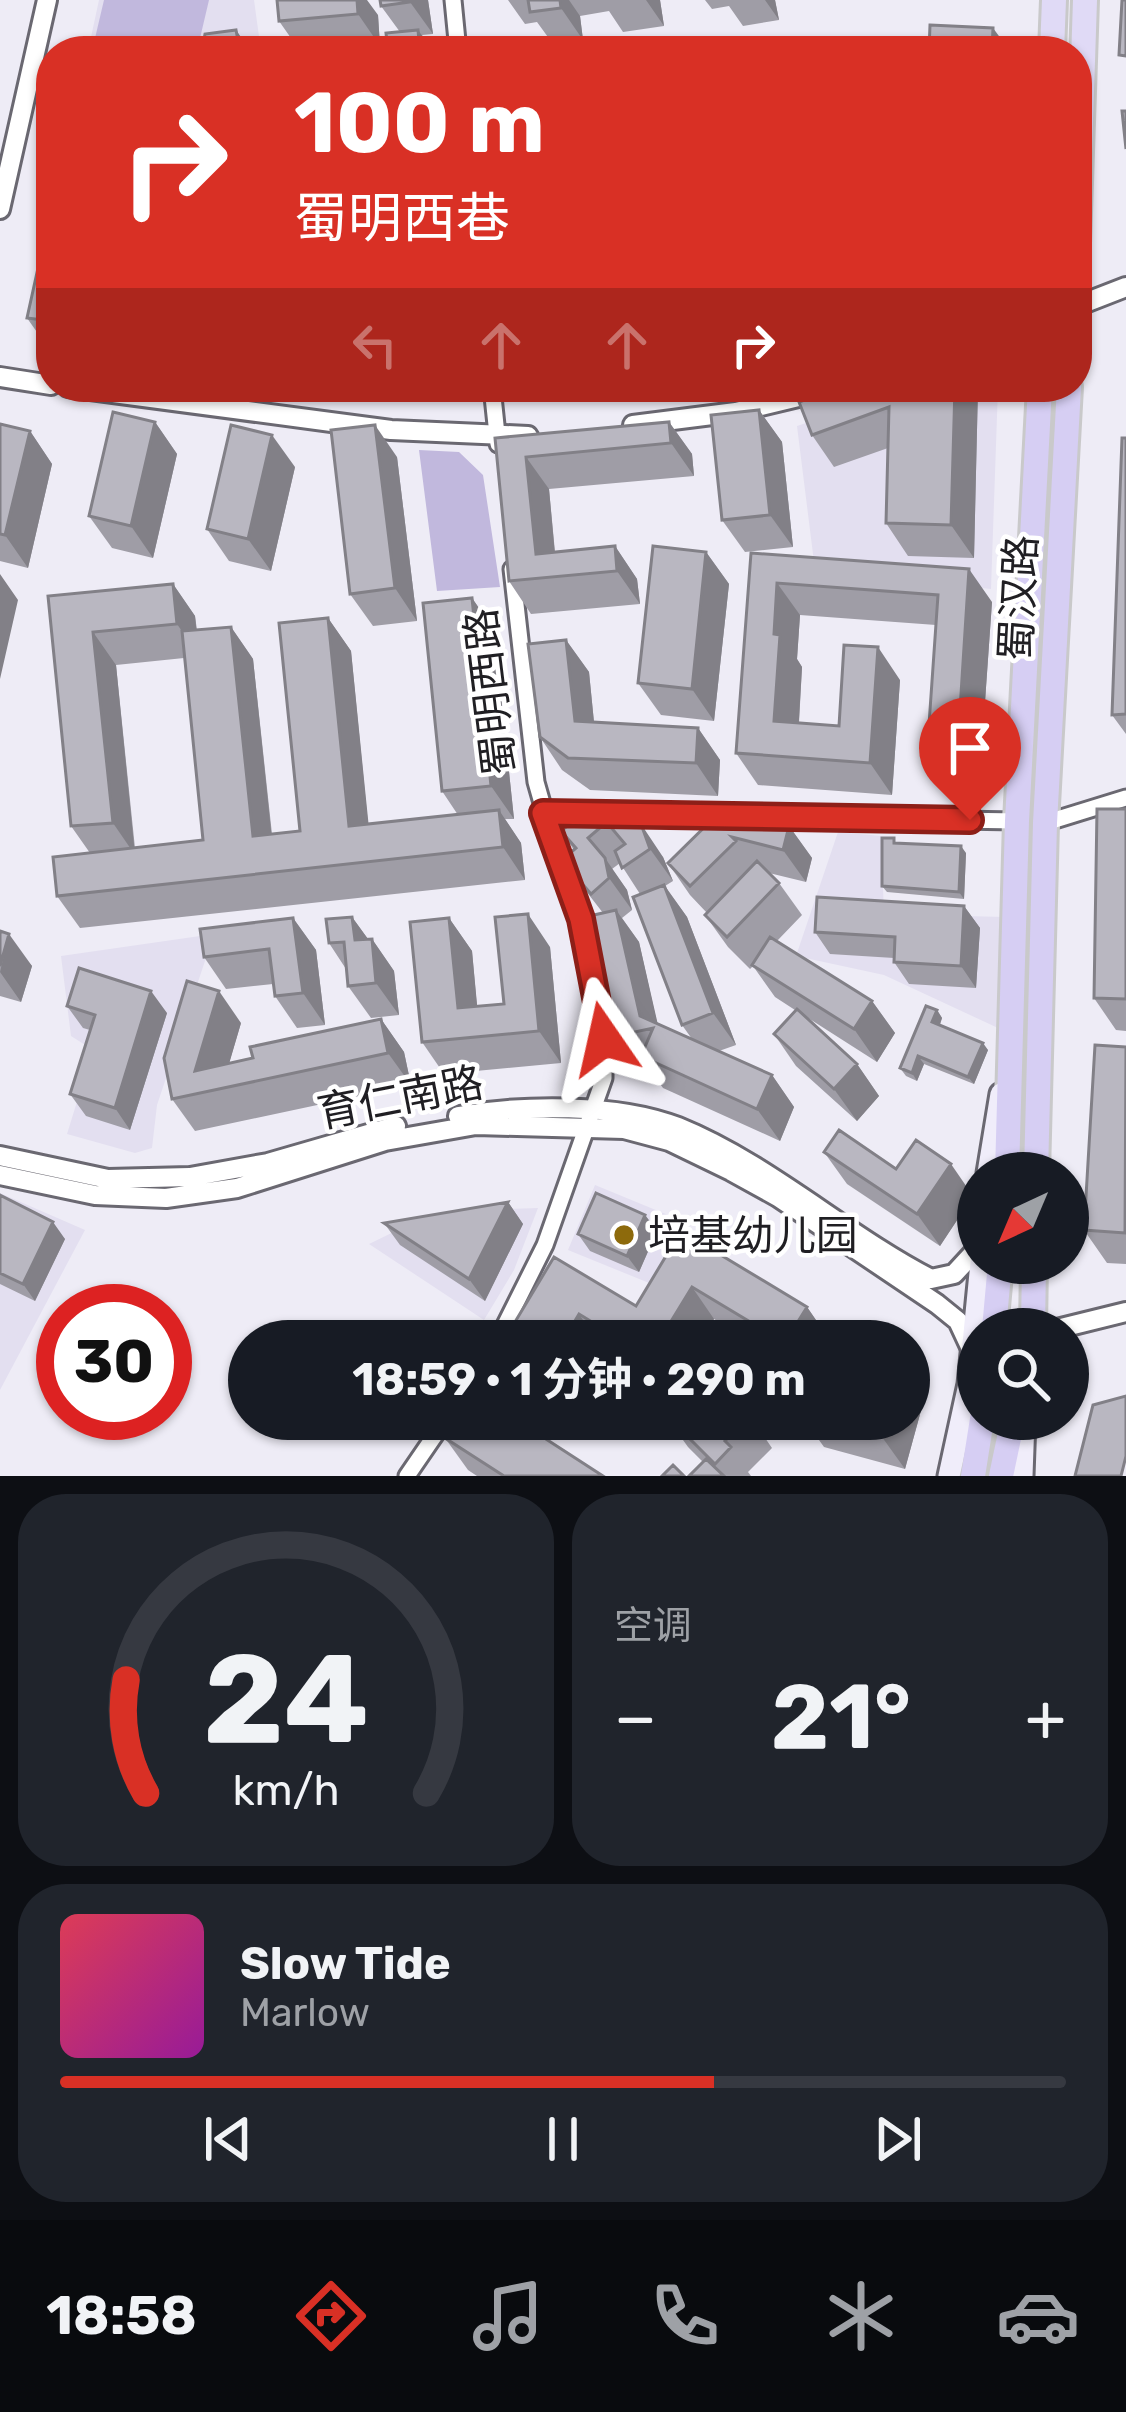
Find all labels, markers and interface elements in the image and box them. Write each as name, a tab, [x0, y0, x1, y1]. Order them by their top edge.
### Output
text: 100 m	[294, 73, 545, 173]
icon: right	[96, 84, 252, 240]
text: 蜀明西巷	[294, 187, 510, 251]
icon: left	[342, 312, 408, 378]
icon: ahead	[468, 312, 534, 378]
icon: ahead	[594, 312, 660, 378]
icon: right	[720, 312, 786, 378]
street label: 蜀汉路	[991, 534, 1047, 662]
street label: 蜀明西路	[456, 605, 526, 778]
pin	[919, 697, 1021, 820]
icon: arrive	[937, 715, 1003, 781]
position arrow	[541, 976, 667, 1102]
street label: 育仁南路	[313, 1057, 487, 1139]
north arrow	[957, 1152, 1089, 1284]
map controls	[957, 1152, 1089, 1440]
place label: 培基幼儿园	[648, 1211, 858, 1261]
marker: 培基幼儿园	[611, 1222, 637, 1248]
speed limit sign: 30	[36, 1284, 192, 1440]
button: search	[957, 1308, 1089, 1440]
text: 18:59 · 1 分钟 · 290 m	[352, 1353, 806, 1406]
text: 空调	[614, 1603, 692, 1649]
text: 24	[203, 1625, 369, 1773]
text: 21°	[771, 1664, 911, 1771]
text: −	[614, 1678, 657, 1757]
text: +	[1025, 1678, 1066, 1757]
text: km/h	[232, 1765, 340, 1816]
text: Slow Tide	[240, 1937, 451, 1990]
text: Marlow	[240, 1990, 370, 2036]
icon: previous	[195, 2106, 261, 2172]
icon: pause	[530, 2106, 596, 2172]
icon: next	[865, 2106, 931, 2172]
icon: directions	[289, 2274, 373, 2358]
icon: music	[466, 2274, 550, 2358]
icon: phone	[643, 2274, 727, 2358]
icon: climate	[819, 2274, 903, 2358]
icon: car	[996, 2274, 1080, 2358]
text: 18:58	[46, 2284, 197, 2348]

